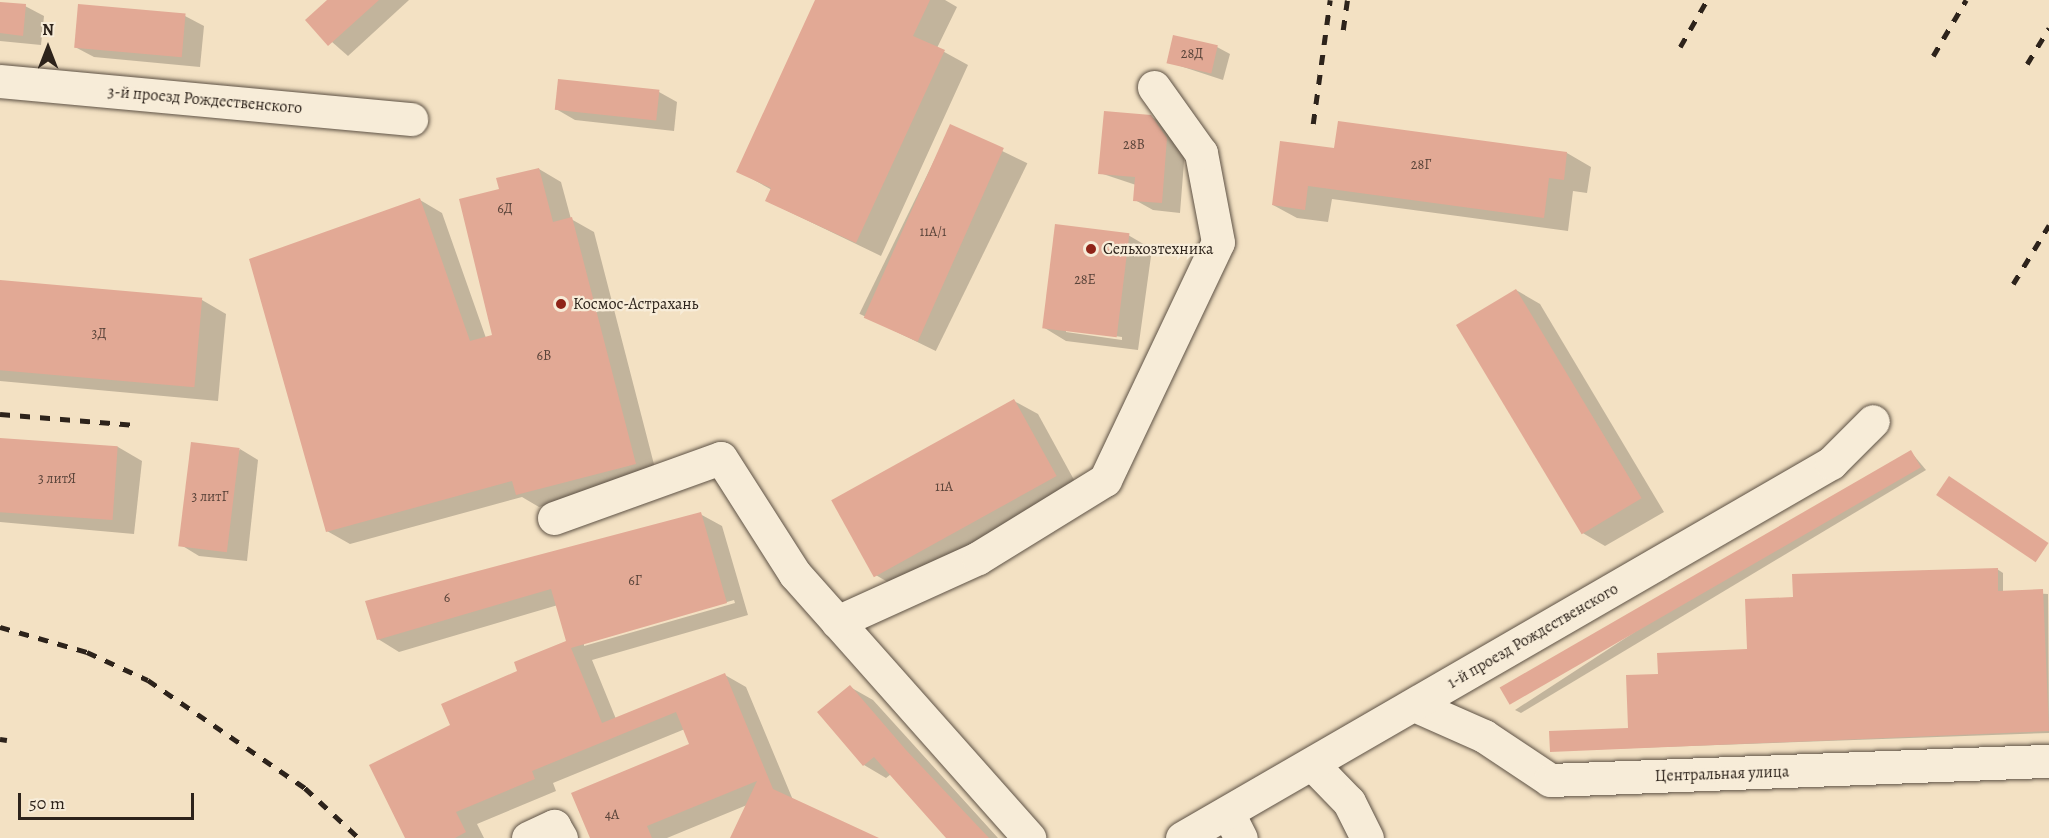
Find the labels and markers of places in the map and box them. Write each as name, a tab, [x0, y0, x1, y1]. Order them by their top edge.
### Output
place label: Сельхозтехника	[1103, 239, 1213, 259]
marker: Сельхозтехника	[1084, 242, 1098, 256]
place label: Космос-Астрахань	[573, 294, 699, 314]
marker: Космос-Астрахань	[554, 297, 568, 311]

